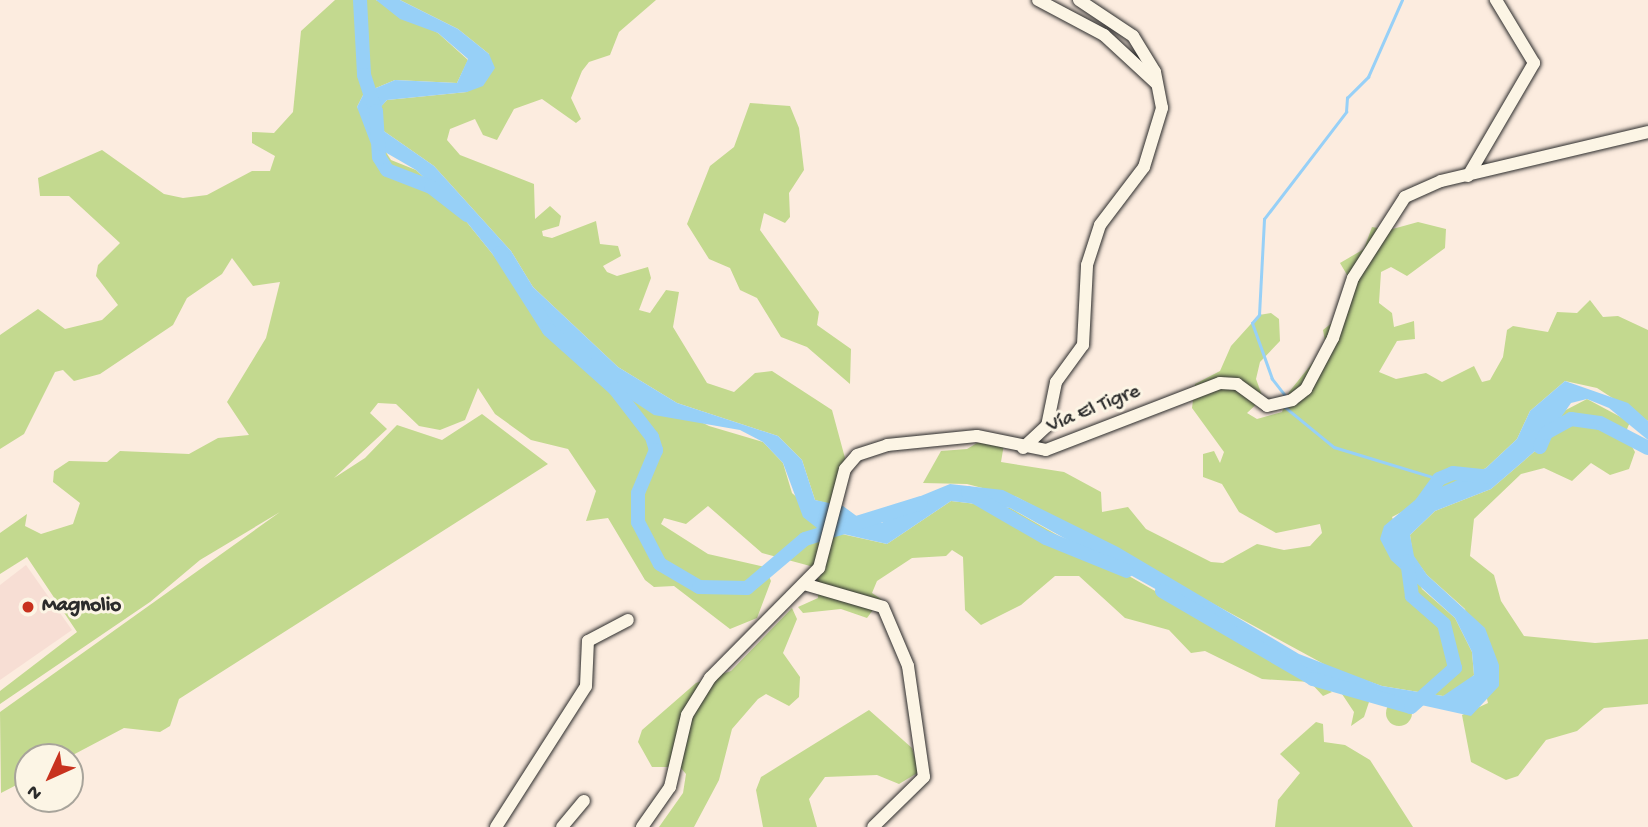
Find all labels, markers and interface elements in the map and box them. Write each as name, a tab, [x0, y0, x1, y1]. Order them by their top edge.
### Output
street label: Vía El Tigre	[1044, 380, 1144, 440]
place label: Magnolio	[42, 594, 121, 620]
marker: Magnolio	[20, 599, 36, 615]
north arrow	[14, 743, 84, 813]
text: N	[23, 779, 48, 804]

